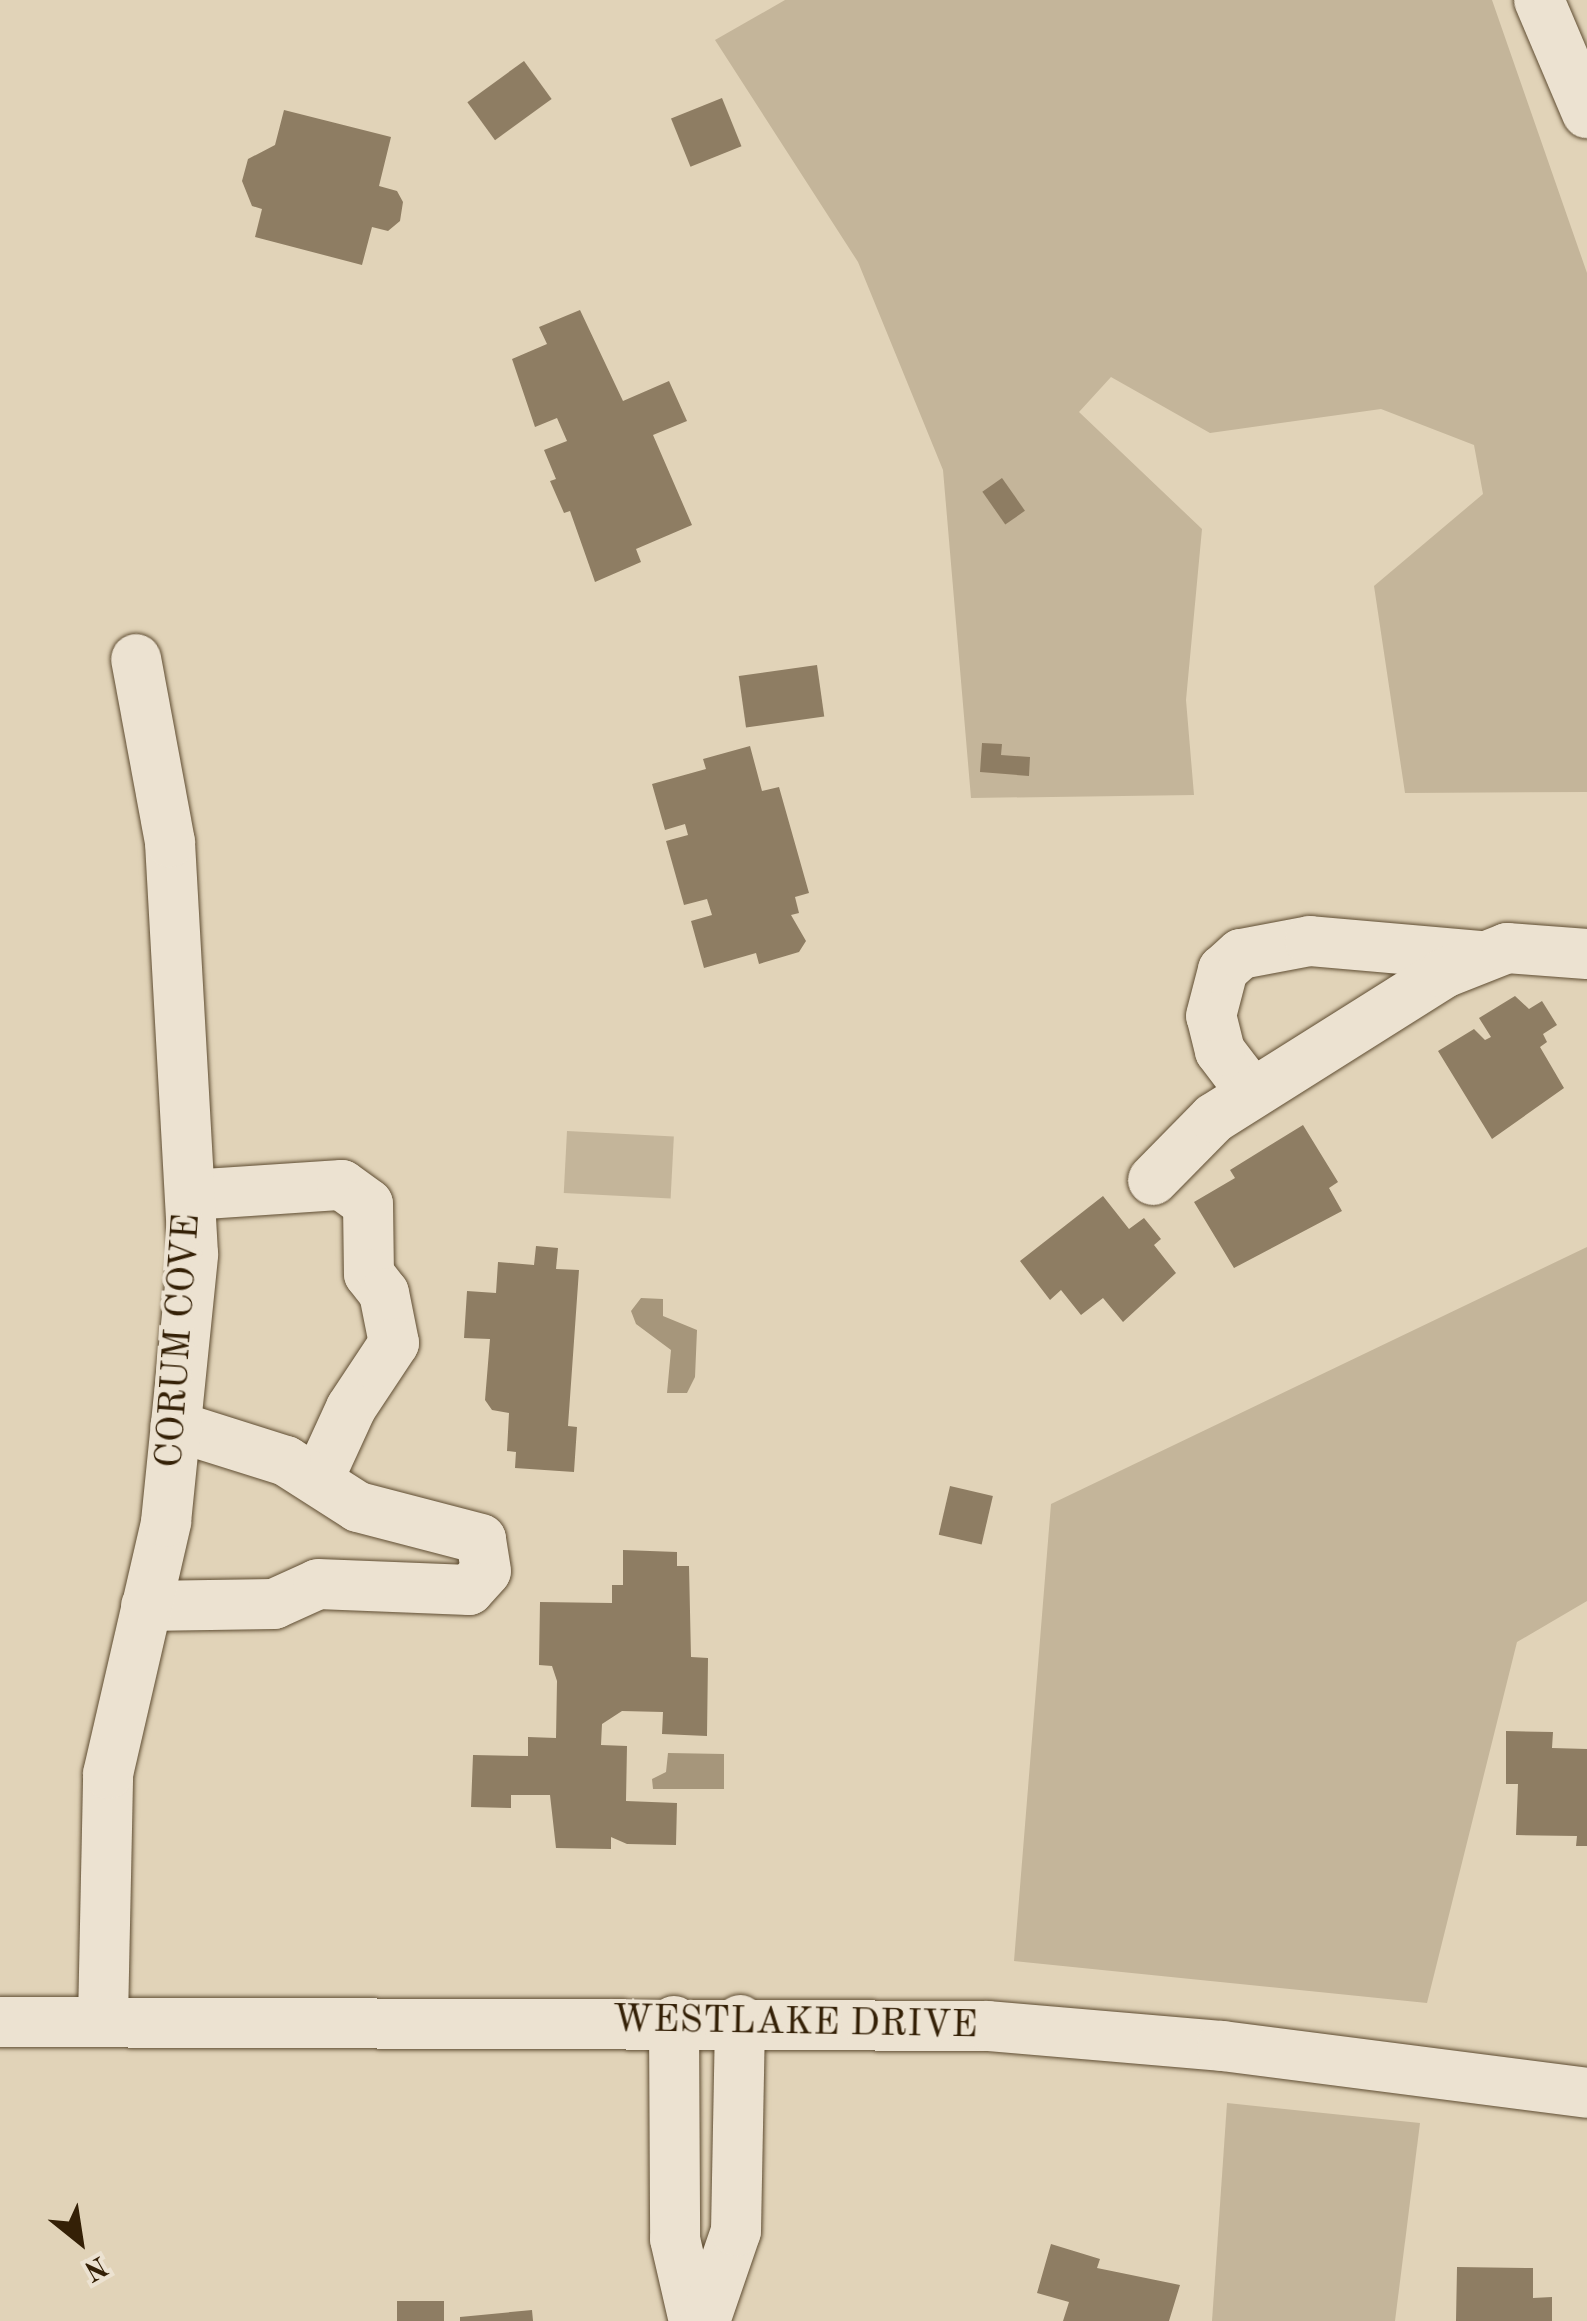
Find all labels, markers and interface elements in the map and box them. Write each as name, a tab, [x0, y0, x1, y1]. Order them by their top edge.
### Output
street label: CORUM COVE	[148, 1212, 212, 1470]
street label: WESTLAKE DRIVE	[612, 1998, 978, 2050]
north arrow	[30, 2191, 130, 2291]
text: N	[79, 2250, 111, 2284]

